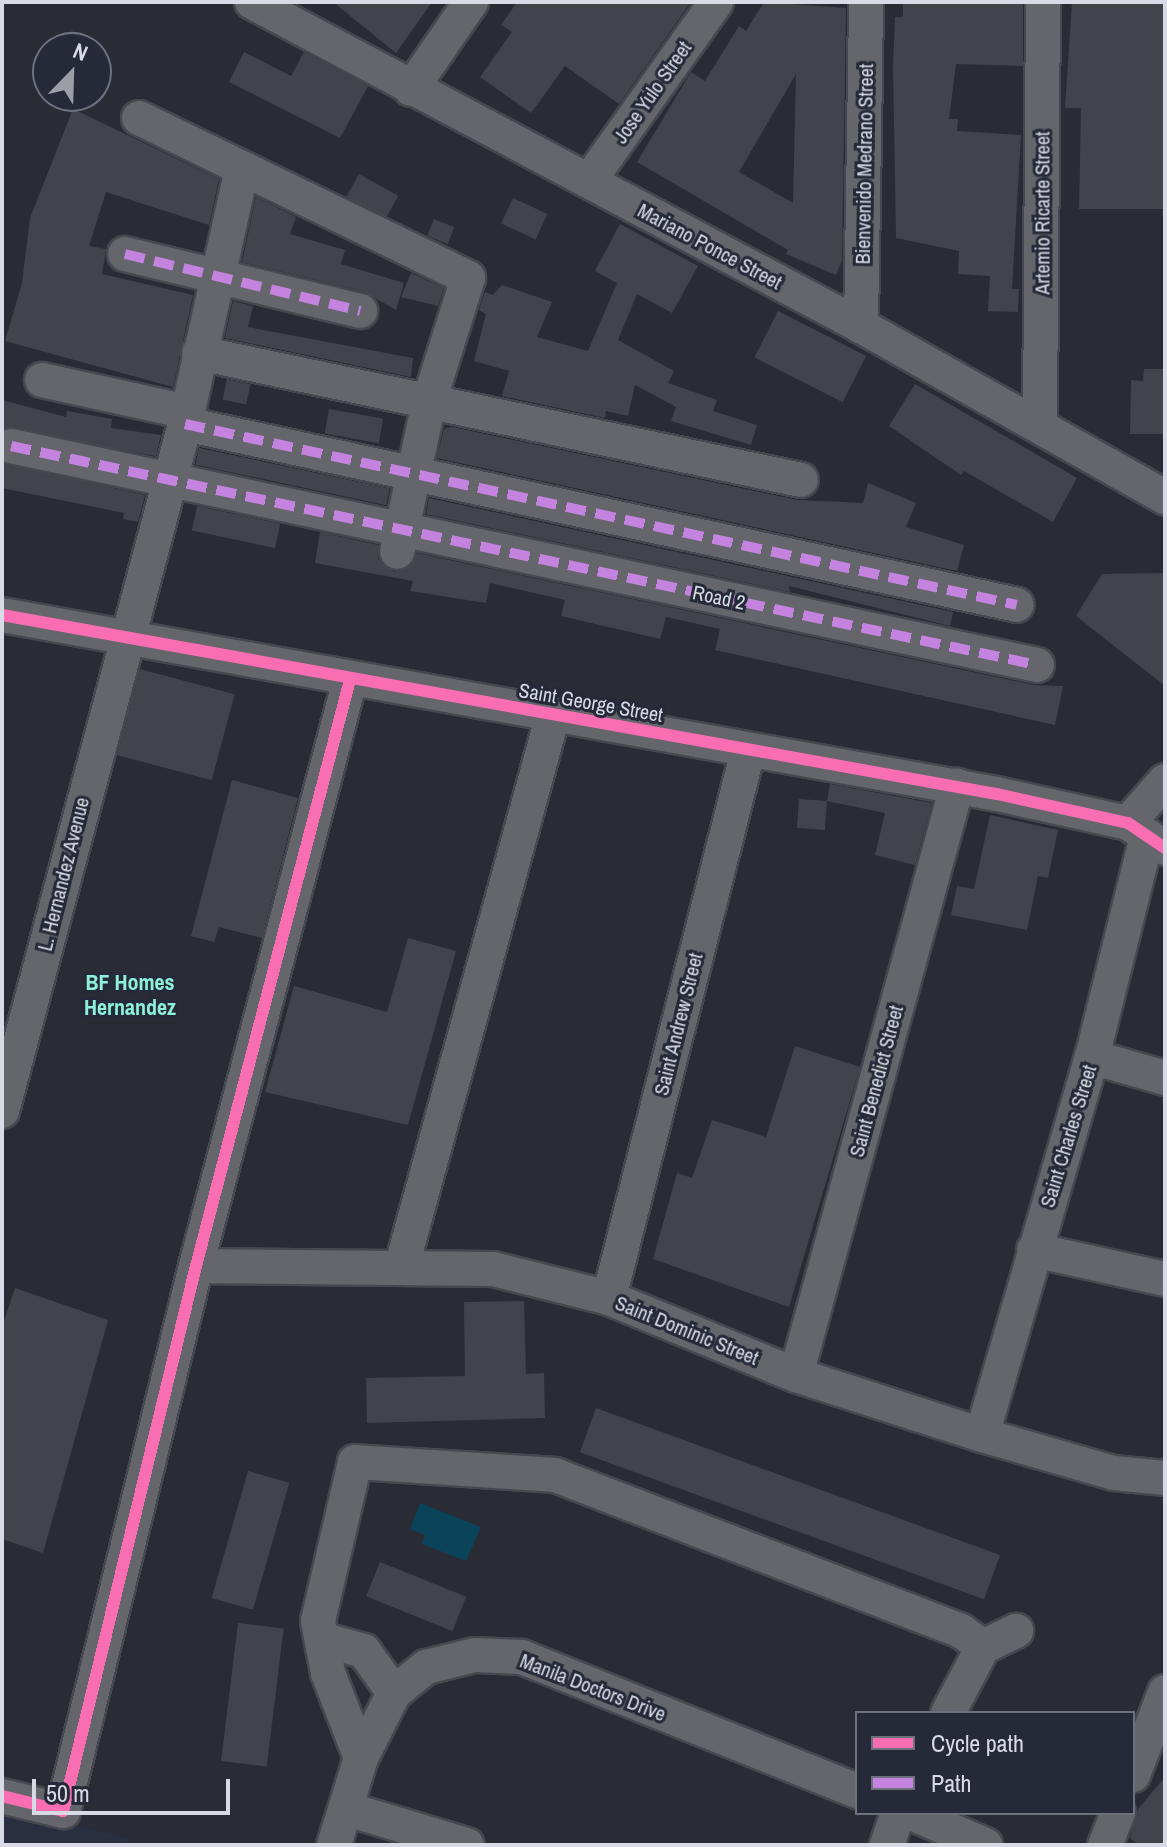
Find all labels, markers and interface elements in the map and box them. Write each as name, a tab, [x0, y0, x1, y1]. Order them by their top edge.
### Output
north arrow	[32, 32, 112, 112]
text: N	[69, 35, 92, 68]
street label: Jose Yulo Street	[608, 36, 696, 148]
street label: Bienvenido Medrano Street	[850, 64, 878, 264]
street label: Artemio Ricarte Street	[1030, 131, 1054, 295]
street label: Mariano Ponce Street	[634, 198, 786, 294]
street label: Road 2	[691, 580, 747, 614]
street label: Saint George Street	[517, 678, 665, 726]
street label: L. Hernandez Avenue	[32, 794, 94, 954]
street label: Saint Andrew Street	[649, 950, 707, 1098]
district label: BF Homes Hernandez	[84, 969, 176, 1020]
street label: Saint Benedict Street	[844, 1003, 908, 1159]
street label: Saint Charles Street	[1035, 1062, 1101, 1210]
street label: Saint Dominic Street	[612, 1290, 762, 1370]
street label: Manila Doctors Drive	[517, 1648, 669, 1726]
legend	[855, 1711, 1135, 1815]
text: Cycle path	[931, 1727, 1024, 1759]
scale bar	[36, 1763, 234, 1813]
text: Path	[931, 1767, 972, 1799]
text: 50 m	[46, 1777, 90, 1809]

